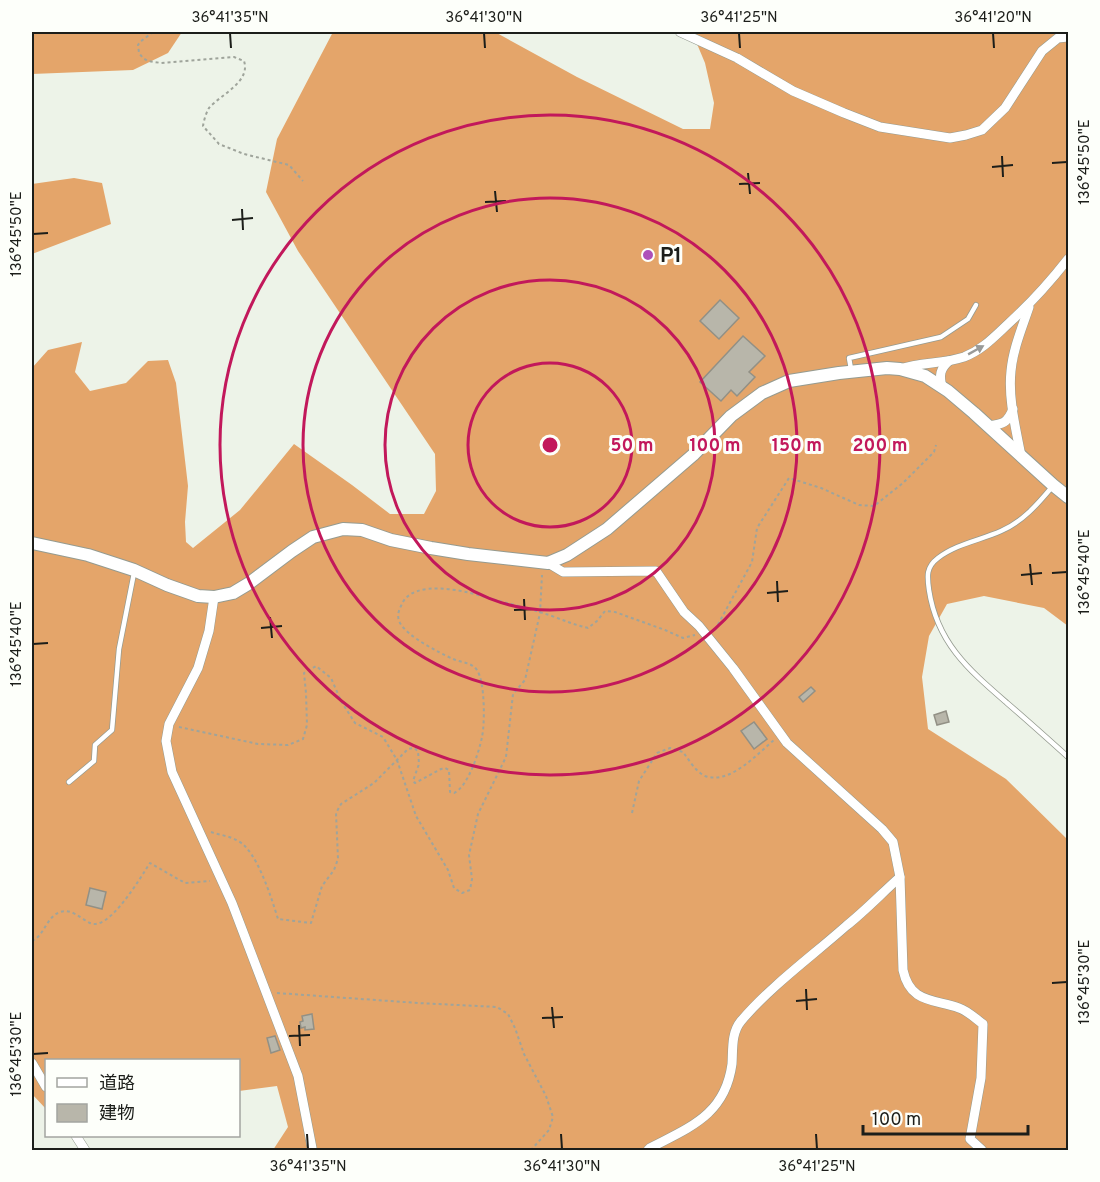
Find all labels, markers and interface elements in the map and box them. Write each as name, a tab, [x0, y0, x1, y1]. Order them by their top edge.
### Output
text: 36°41'35"N	[191, 9, 269, 28]
text: 36°41'30"N	[445, 9, 523, 28]
text: 36°41'25"N	[700, 9, 778, 28]
text: 36°41'20"N	[954, 9, 1032, 28]
text: 136°45'50"E	[1076, 119, 1095, 205]
text: 136°45'50"E	[8, 191, 27, 277]
place label: P1	[660, 243, 682, 270]
marker: P1	[641, 248, 655, 262]
one-way arrow	[968, 345, 985, 355]
centre of rings	[540, 435, 560, 455]
text: 50 m	[610, 435, 654, 458]
text: 100 m	[689, 435, 741, 458]
text: 150 m	[772, 435, 822, 458]
text: 200 m	[852, 435, 908, 458]
text: 136°45'40"E	[1076, 529, 1095, 615]
text: 136°45'40"E	[8, 601, 27, 687]
text: 136°45'30"E	[1076, 939, 1095, 1025]
text: 136°45'30"E	[8, 1011, 27, 1097]
legend	[45, 1059, 240, 1137]
text: 道路	[99, 1073, 135, 1096]
scale bar	[863, 1098, 1028, 1136]
text: 建物	[99, 1103, 135, 1126]
text: 100 m	[872, 1109, 921, 1132]
text: 36°41'35"N	[269, 1158, 347, 1177]
text: 36°41'30"N	[523, 1158, 601, 1177]
text: 36°41'25"N	[778, 1158, 856, 1177]

